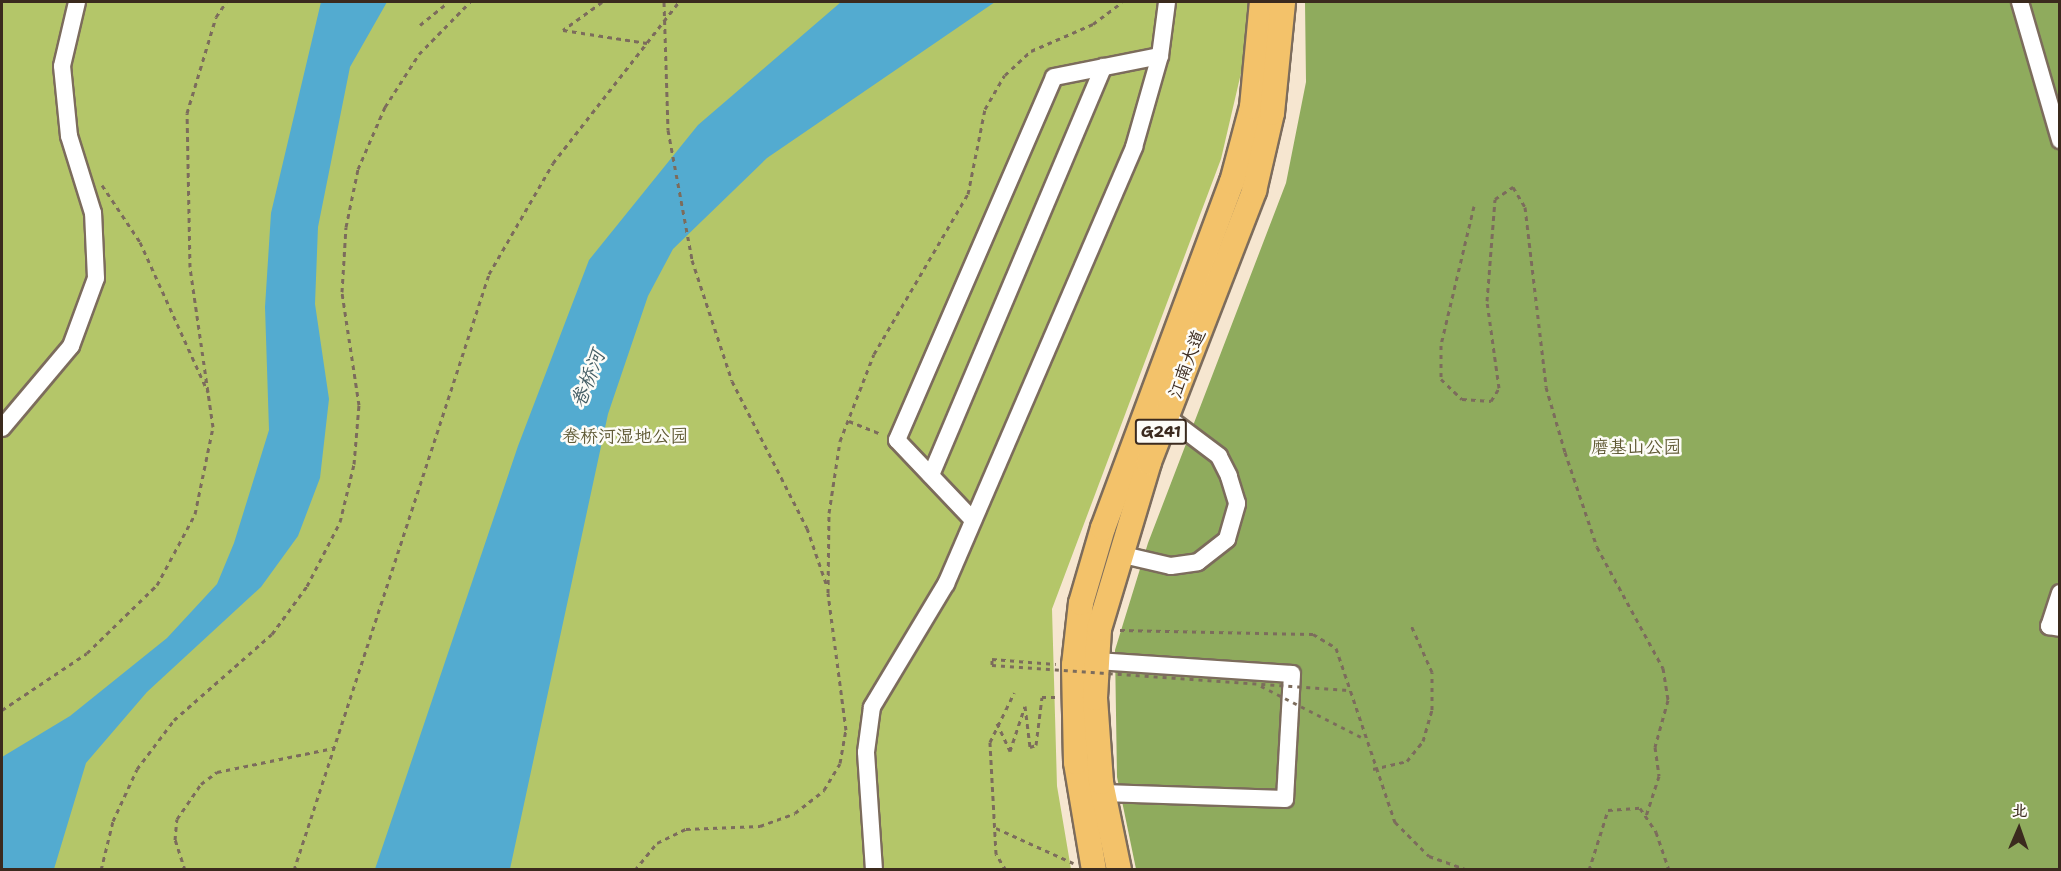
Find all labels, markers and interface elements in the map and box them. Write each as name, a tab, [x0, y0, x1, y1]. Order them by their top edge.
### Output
street label: 江南大道	[1164, 327, 1210, 401]
water label: 卷桥河	[566, 347, 610, 411]
road number: G241	[1134, 419, 1188, 445]
park label: 卷桥河湿地公园	[562, 425, 688, 447]
park label: 磨基山公园	[1591, 436, 1681, 458]
north arrow	[1989, 799, 2049, 859]
text: 北	[2011, 800, 2028, 821]

